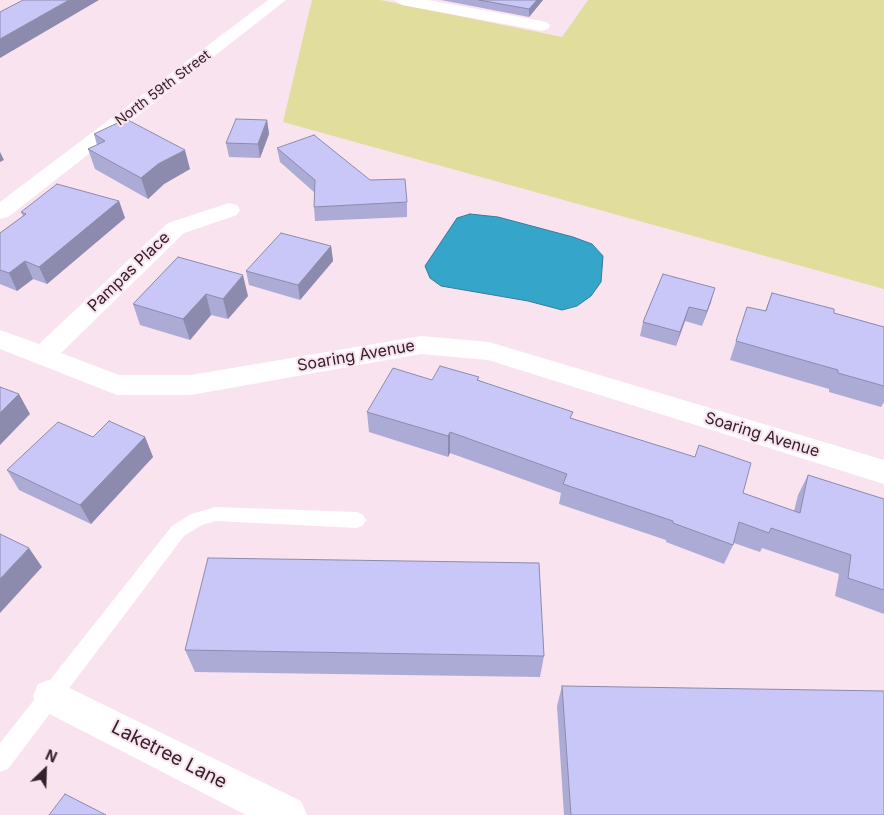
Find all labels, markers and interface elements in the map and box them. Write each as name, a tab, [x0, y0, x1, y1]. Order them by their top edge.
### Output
street label: North 59th Street	[112, 47, 214, 129]
street label: Pampas Place	[84, 228, 174, 316]
street label: Soaring Avenue	[296, 336, 416, 376]
street label: Soaring Avenue	[702, 408, 822, 462]
street label: Laketree Lane	[107, 716, 231, 794]
north arrow	[20, 745, 70, 795]
text: N	[43, 746, 60, 766]

